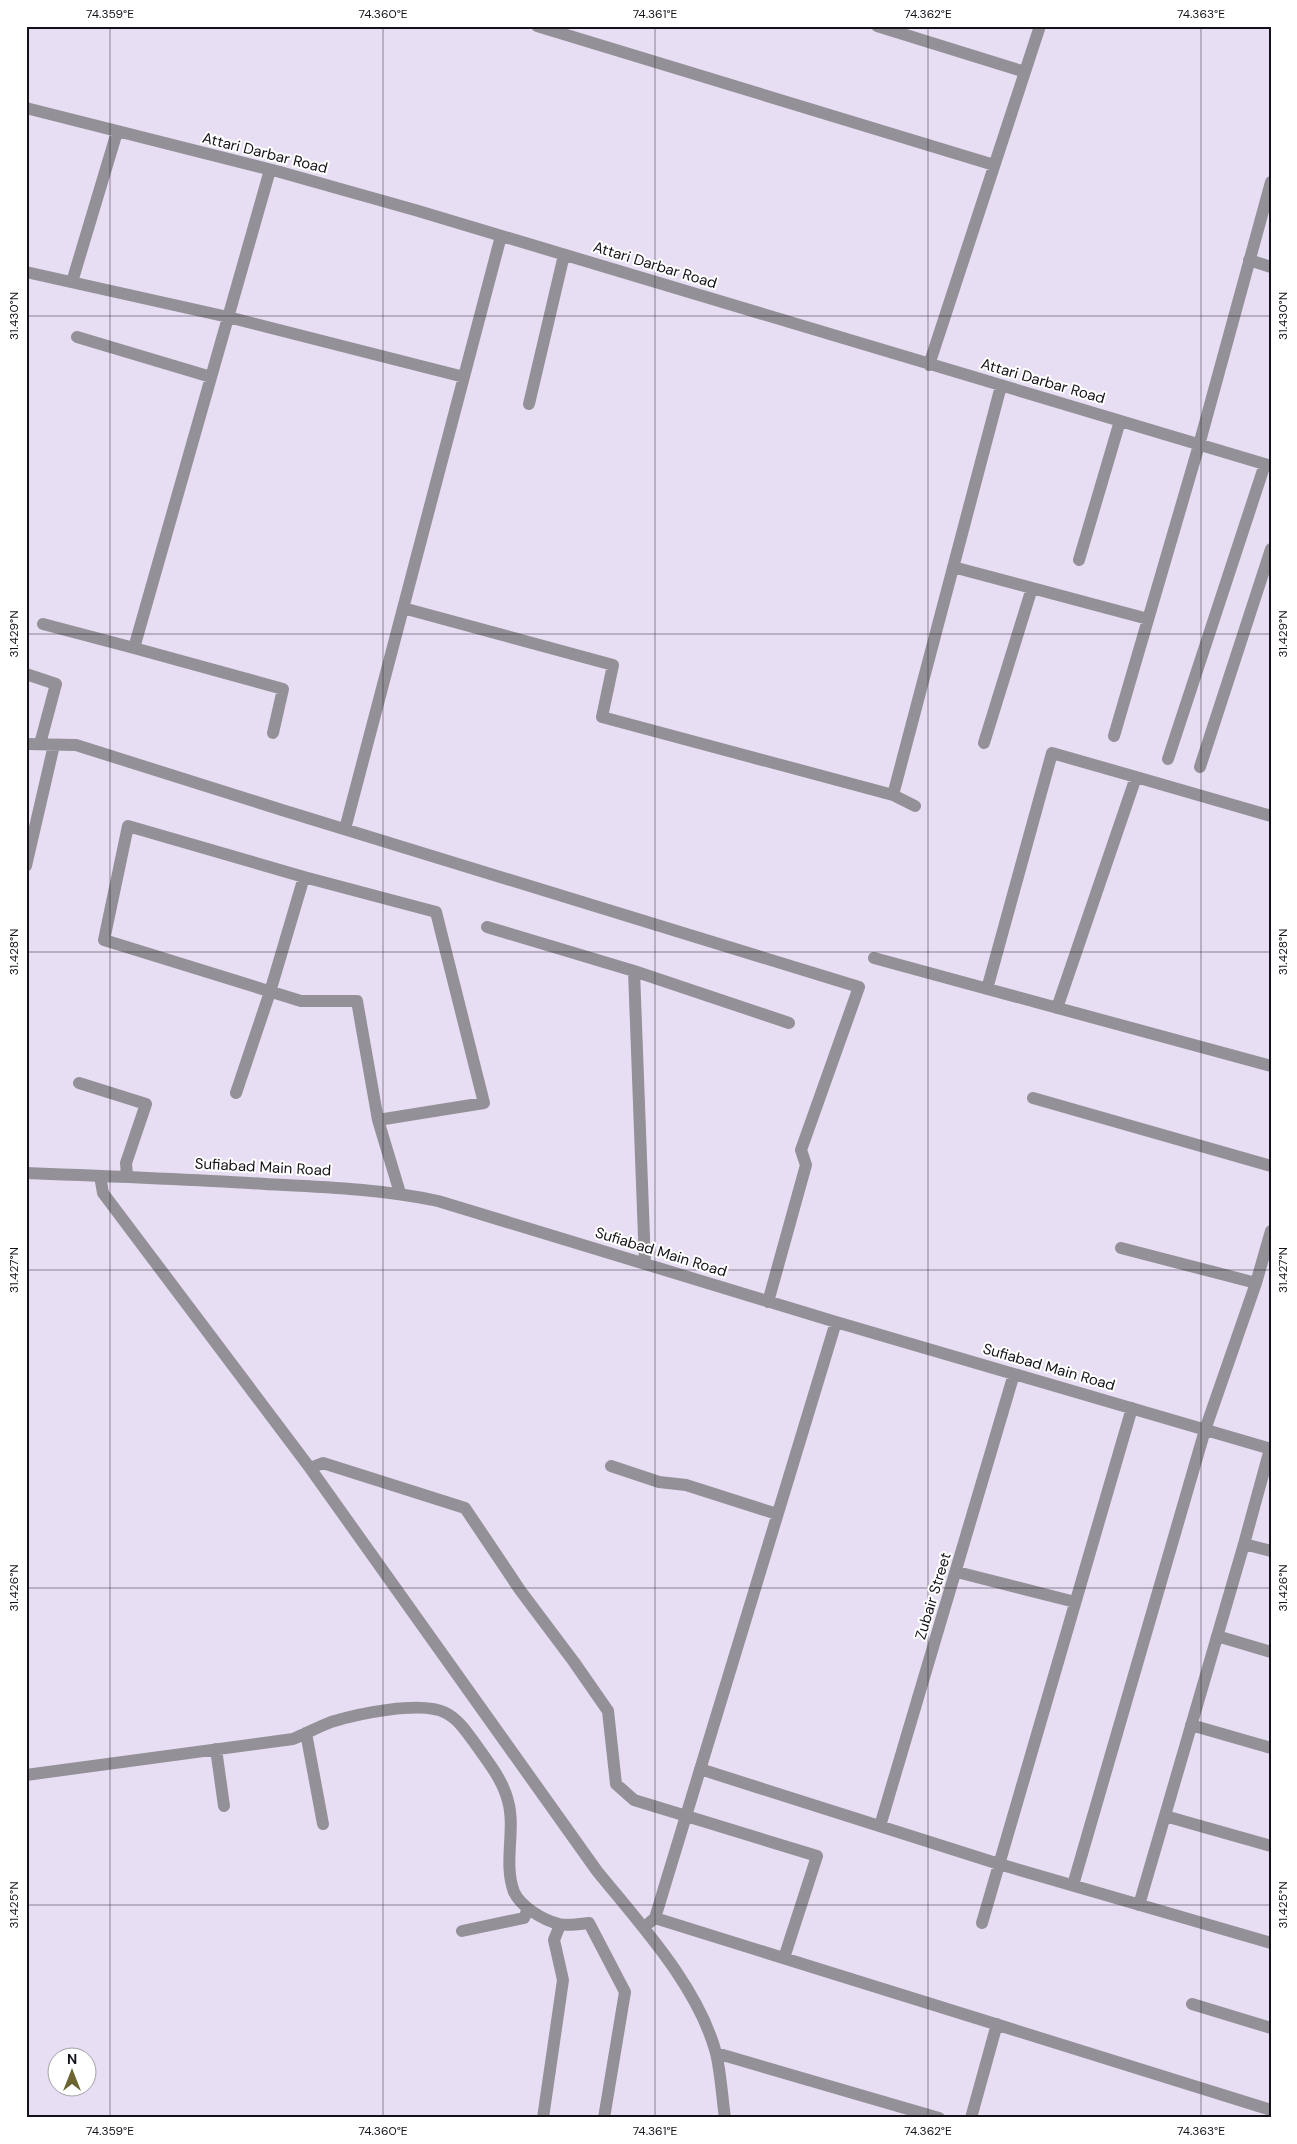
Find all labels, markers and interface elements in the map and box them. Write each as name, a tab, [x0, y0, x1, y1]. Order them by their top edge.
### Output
text: 74.359°E	[86, 6, 134, 22]
text: 74.360°E	[358, 6, 408, 22]
text: 74.361°E	[633, 6, 678, 22]
text: 74.362°E	[904, 6, 952, 22]
text: 74.363°E	[1177, 6, 1225, 22]
street label: Attari Darbar Road	[200, 128, 330, 178]
street label: Attari Darbar Road	[591, 237, 719, 293]
text: 31.430°N	[6, 292, 22, 340]
text: 31.430°N	[1275, 292, 1291, 340]
street label: Attari Darbar Road	[979, 354, 1107, 408]
text: 31.429°N	[6, 610, 22, 658]
text: 31.429°N	[1275, 610, 1291, 658]
text: 31.428°N	[6, 929, 22, 975]
text: 31.428°N	[1275, 929, 1291, 975]
street label: Sufiabad Main Road	[194, 1153, 332, 1181]
street label: Sufiabad Main Road	[593, 1222, 729, 1282]
text: 31.427°N	[6, 1247, 22, 1293]
text: 31.427°N	[1275, 1247, 1291, 1293]
street label: Sufiabad Main Road	[981, 1339, 1117, 1395]
street label: Zubair Street	[910, 1550, 956, 1642]
text: 31.426°N	[6, 1564, 22, 1612]
text: 31.426°N	[1275, 1564, 1291, 1612]
text: 31.425°N	[6, 1882, 22, 1928]
text: 31.425°N	[1275, 1882, 1291, 1928]
north arrow	[48, 2046, 98, 2096]
text: N	[67, 2050, 77, 2068]
text: 74.359°E	[86, 2123, 134, 2139]
text: 74.360°E	[358, 2123, 408, 2139]
text: 74.361°E	[633, 2123, 678, 2139]
text: 74.362°E	[904, 2123, 952, 2139]
text: 74.363°E	[1177, 2123, 1225, 2139]

